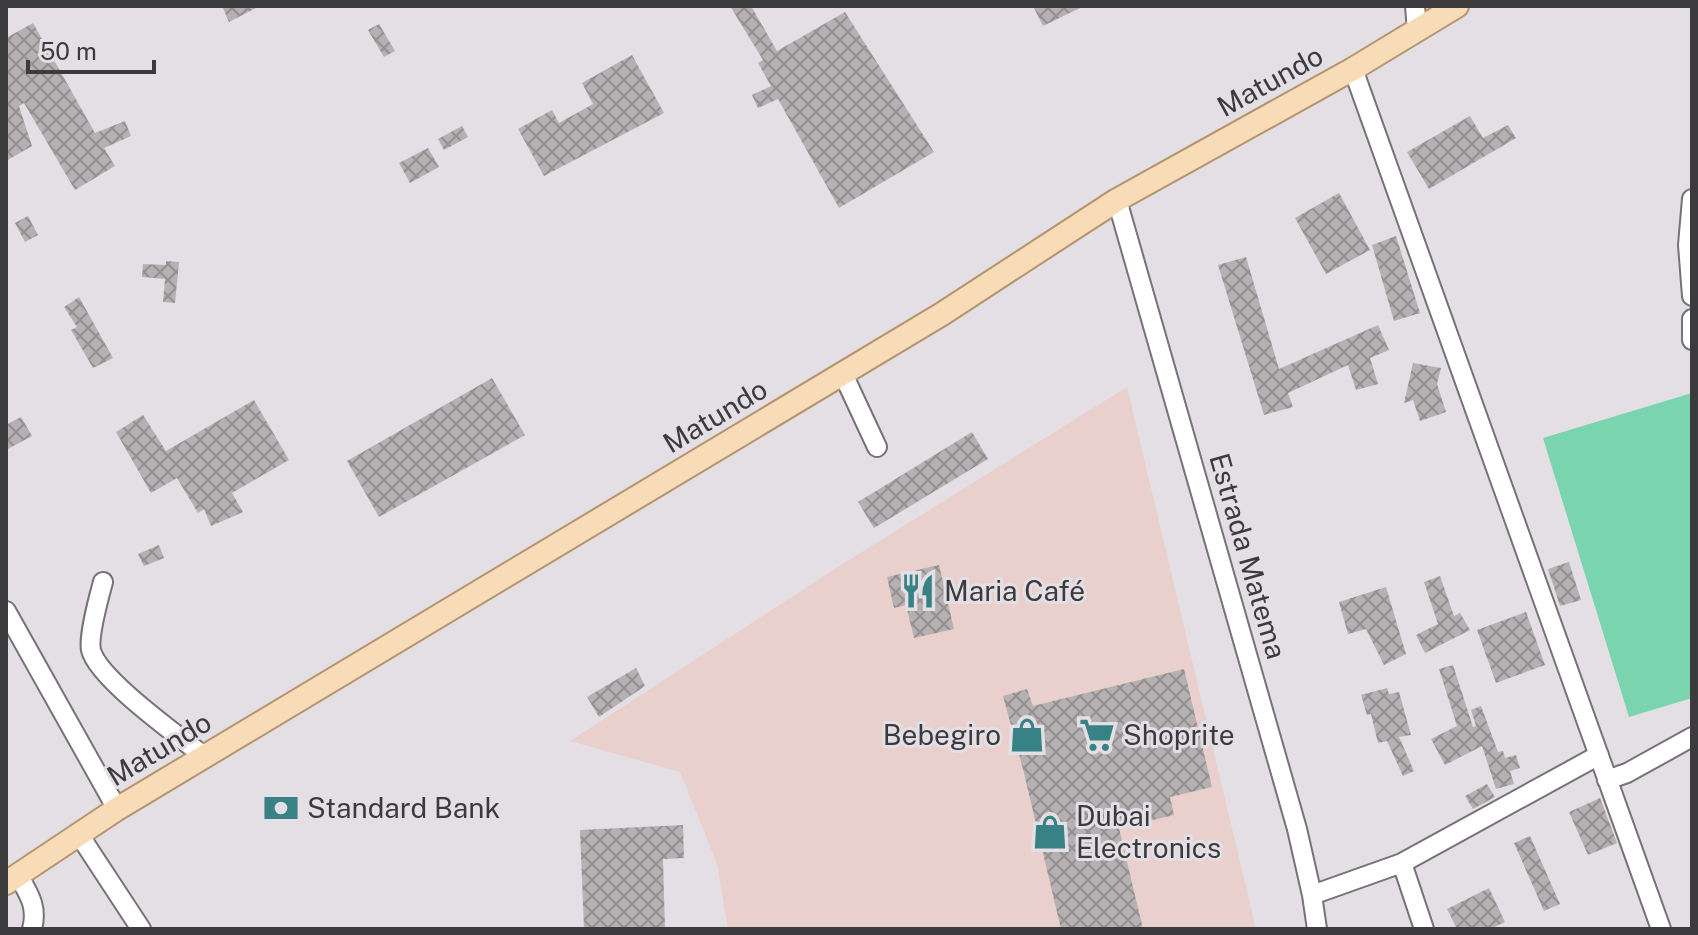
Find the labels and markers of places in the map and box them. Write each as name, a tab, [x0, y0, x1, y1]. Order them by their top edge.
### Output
restaurant icon: Maria Café	[899, 572, 937, 610]
place label: Maria Café	[944, 574, 1085, 607]
shop icon: Bebegiro	[1008, 716, 1046, 754]
supermarket icon: Shoprite	[1078, 716, 1116, 754]
place label: Bebegiro	[883, 718, 1001, 751]
place label: Shoprite	[1123, 718, 1235, 751]
bank icon: Standard Bank	[262, 789, 300, 827]
place label: Standard Bank	[307, 791, 500, 824]
place label: Dubai Electronics	[1076, 799, 1221, 864]
shop icon: Dubai Electronics	[1031, 813, 1069, 851]

